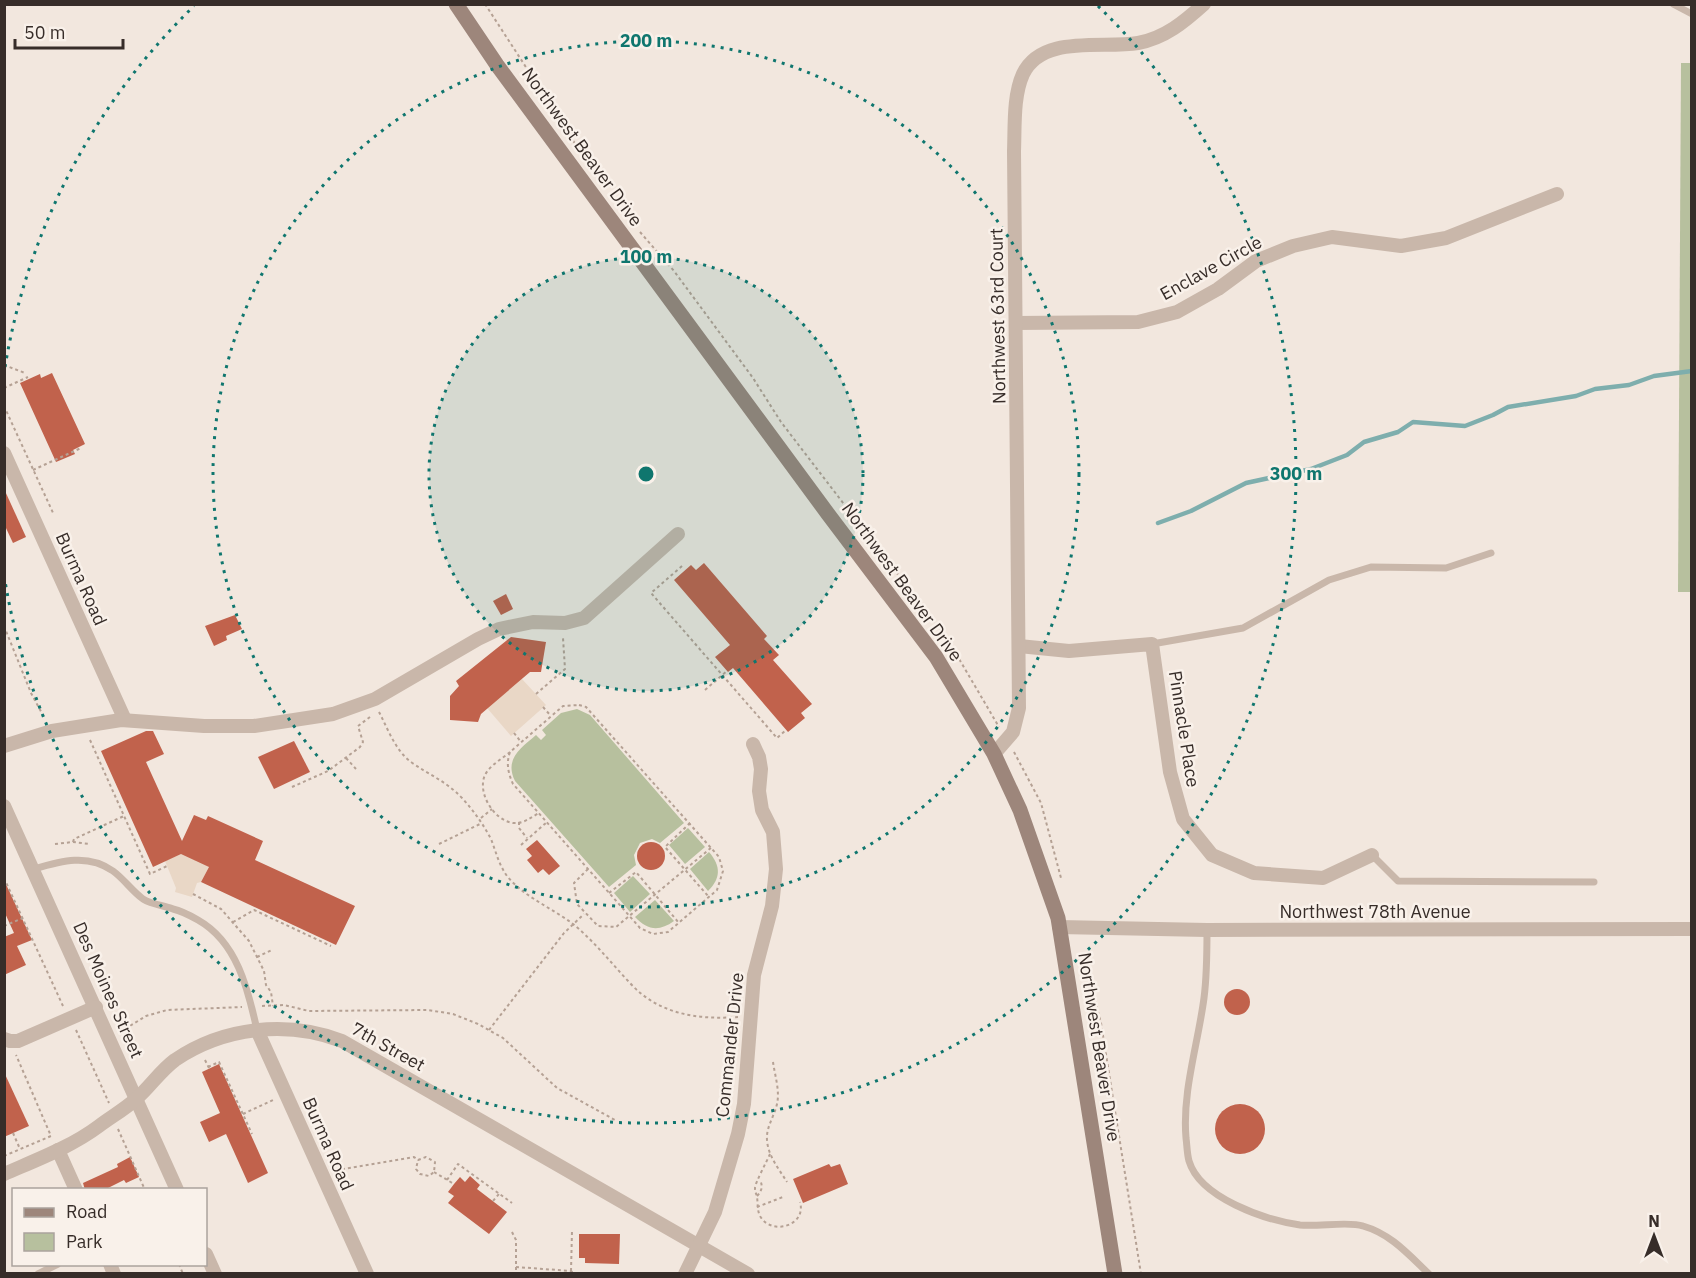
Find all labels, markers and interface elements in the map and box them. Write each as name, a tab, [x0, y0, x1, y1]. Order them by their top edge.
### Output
scale bar	[15, 12, 123, 50]
text: 50 m	[24, 21, 66, 44]
text: 200 m	[620, 29, 672, 52]
street label: Northwest Beaver Drive	[517, 63, 648, 231]
street label: Northwest 63rd Court	[984, 228, 1011, 404]
street label: Enclave Circle	[1156, 230, 1266, 305]
text: 100 m	[620, 245, 672, 268]
text: 300 m	[1270, 462, 1322, 485]
centre of rings	[636, 464, 656, 484]
street label: Northwest Beaver Drive	[837, 498, 968, 666]
street label: Burma Road	[51, 529, 112, 629]
street label: Pinnacle Place	[1164, 669, 1205, 789]
street label: Northwest 78th Avenue	[1279, 900, 1471, 923]
street label: Des Moines Street	[68, 918, 149, 1061]
street label: Northwest Beaver Drive	[1073, 951, 1126, 1143]
street label: Commander Drive	[710, 971, 749, 1118]
street label: 7th Street	[347, 1017, 429, 1076]
street label: Burma Road	[298, 1094, 359, 1194]
legend	[12, 1188, 207, 1266]
text: Road	[66, 1200, 107, 1223]
north arrow	[1624, 1206, 1684, 1266]
text: N	[1648, 1211, 1660, 1231]
text: Park	[66, 1230, 103, 1253]

